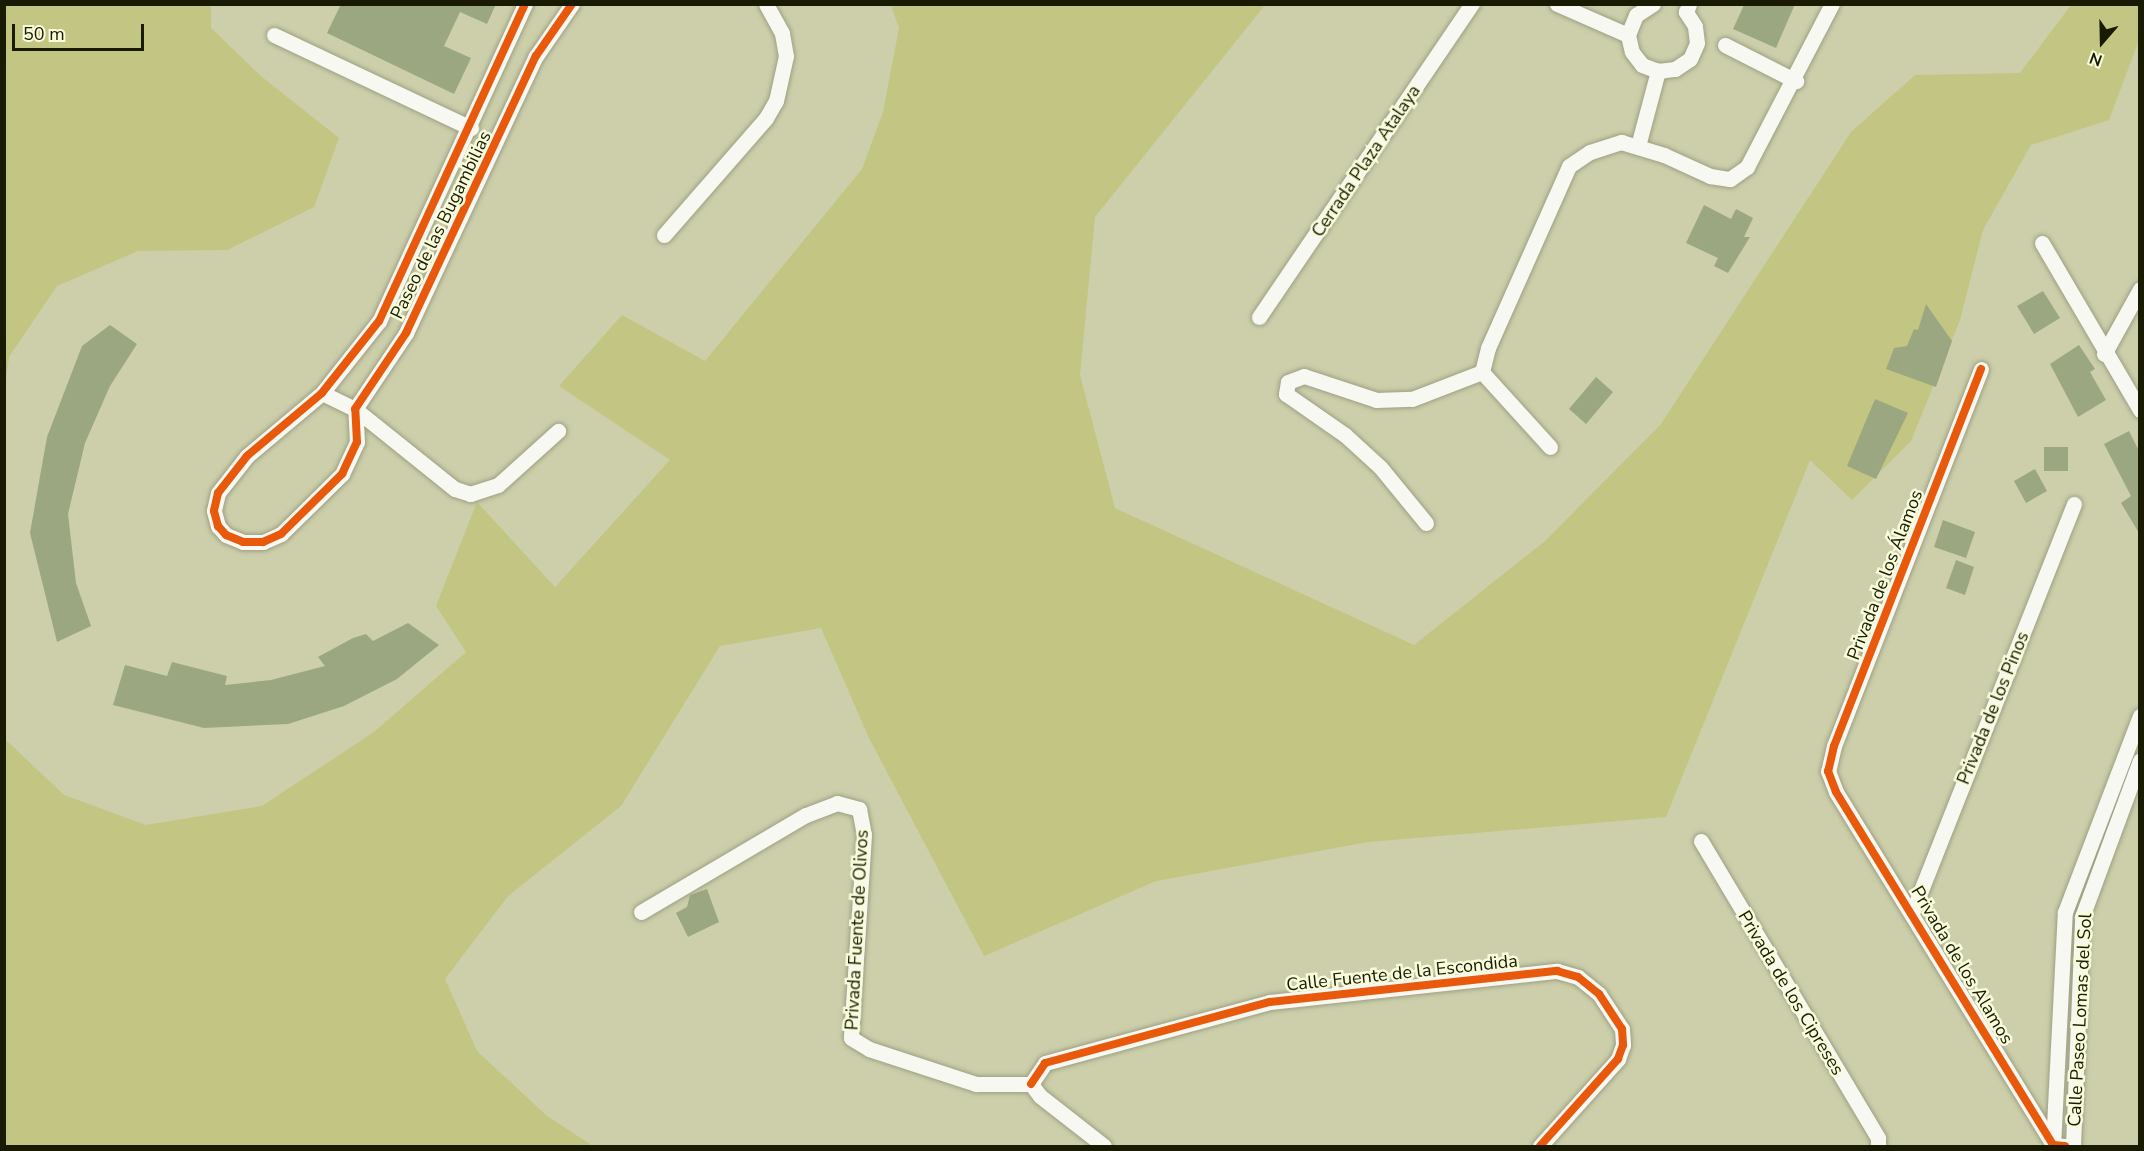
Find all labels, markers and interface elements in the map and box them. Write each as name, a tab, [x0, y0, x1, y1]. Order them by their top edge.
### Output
scale bar	[15, 12, 147, 50]
north arrow	[2072, 12, 2132, 72]
text: 50 m	[23, 22, 65, 46]
text: N	[2086, 47, 2105, 71]
street label: Cerrada Plaza Atalaya	[1307, 81, 1425, 241]
street label: Paseo de las Bugambilias	[386, 128, 496, 322]
street label: Privada de los Álamos	[1843, 487, 1927, 663]
street label: Privada de los Pinos	[1952, 628, 2034, 788]
street label: Privada Fuente de Olivos	[841, 829, 873, 1031]
street label: Privada de los Alamos	[1906, 882, 2018, 1048]
street label: Privada de los Cipreses	[1733, 907, 1849, 1079]
street label: Calle Paseo Lomas del Sol	[2064, 913, 2096, 1127]
street label: Calle Fuente de la Escondida	[1285, 950, 1519, 996]

